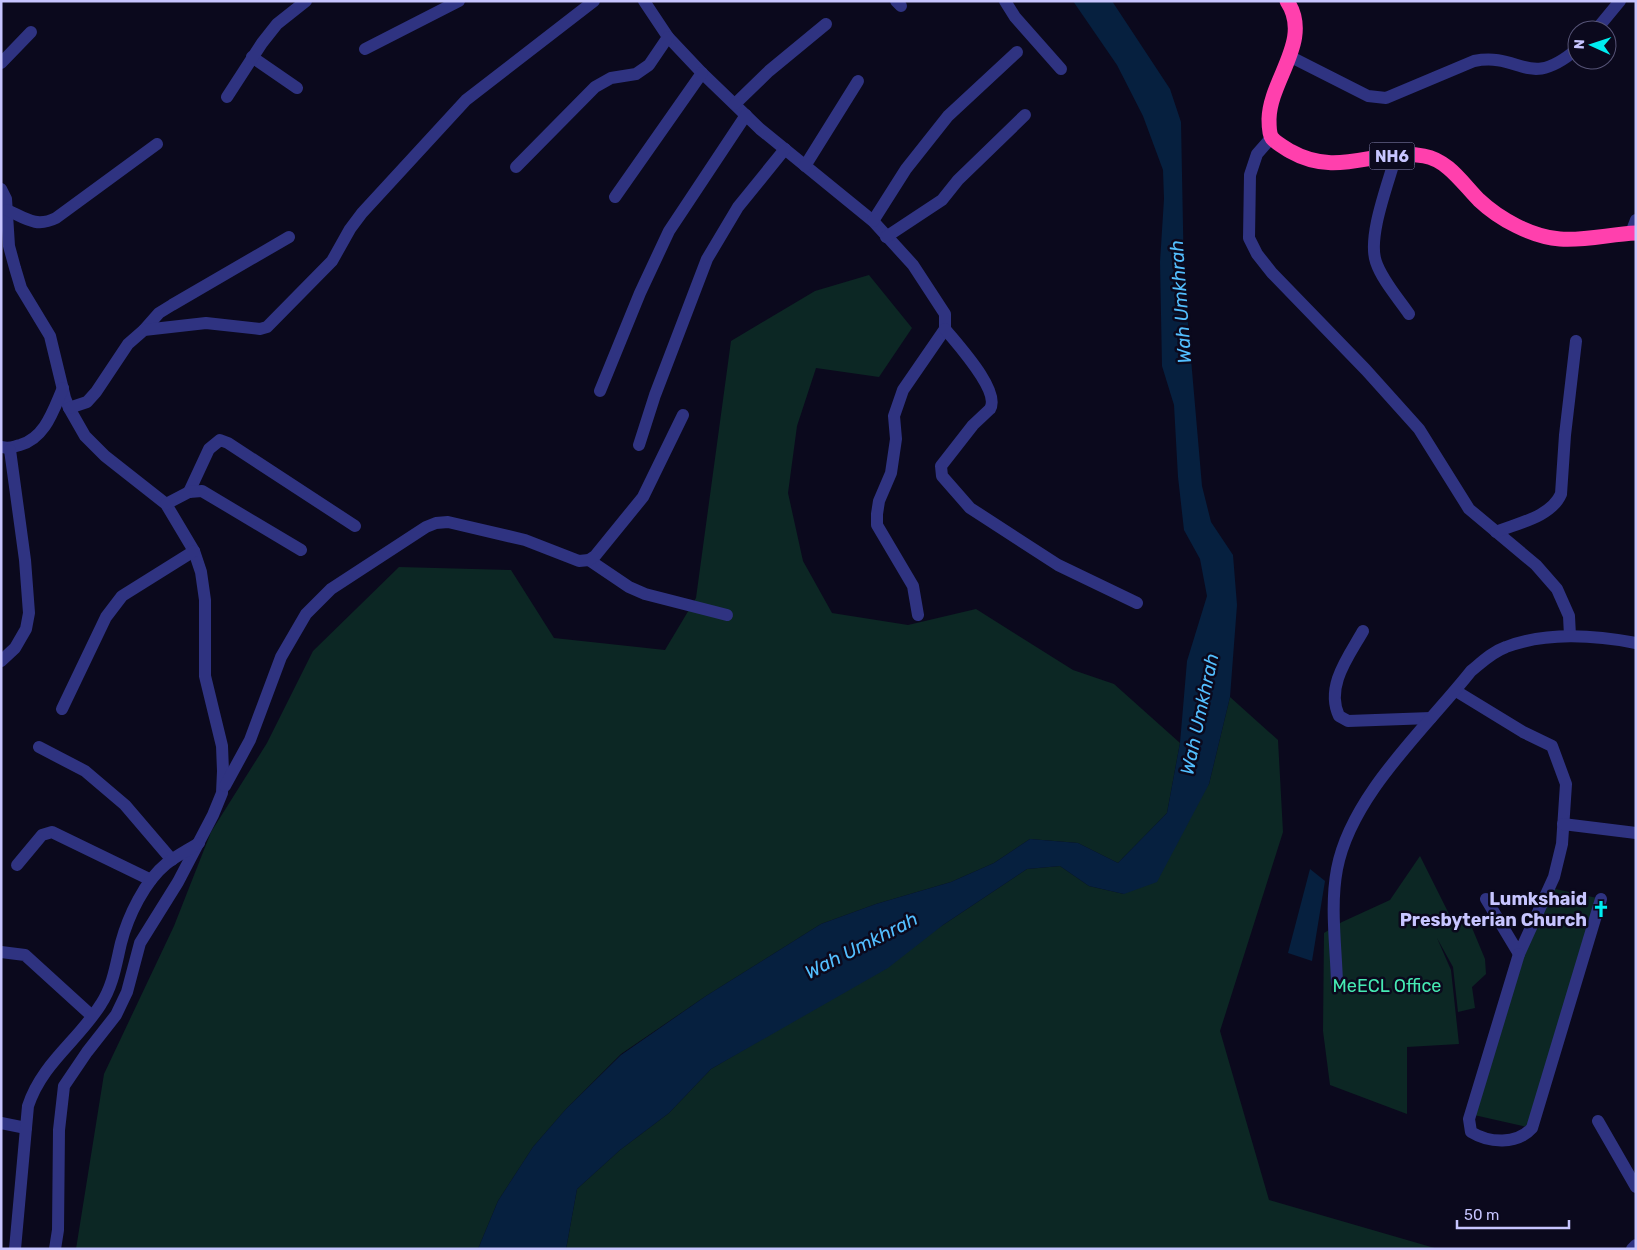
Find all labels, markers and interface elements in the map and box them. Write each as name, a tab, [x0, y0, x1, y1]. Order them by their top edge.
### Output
north arrow	[1567, 20, 1617, 70]
text: N	[1571, 39, 1588, 50]
road number: NH6	[1370, 142, 1414, 170]
water label: Wah Umkhrah	[1165, 239, 1196, 365]
water label: Wah Umkhrah	[1175, 651, 1224, 777]
place label: Lumkshaid Presbyterian Church	[1400, 888, 1587, 931]
church icon: Lumkshaid Presbyterian Church	[1591, 899, 1611, 919]
water label: Wah Umkhrah	[801, 907, 922, 984]
park label: MeECL Office	[1333, 975, 1441, 997]
scale bar	[1457, 1198, 1570, 1230]
text: 50 m	[1464, 1206, 1499, 1224]

